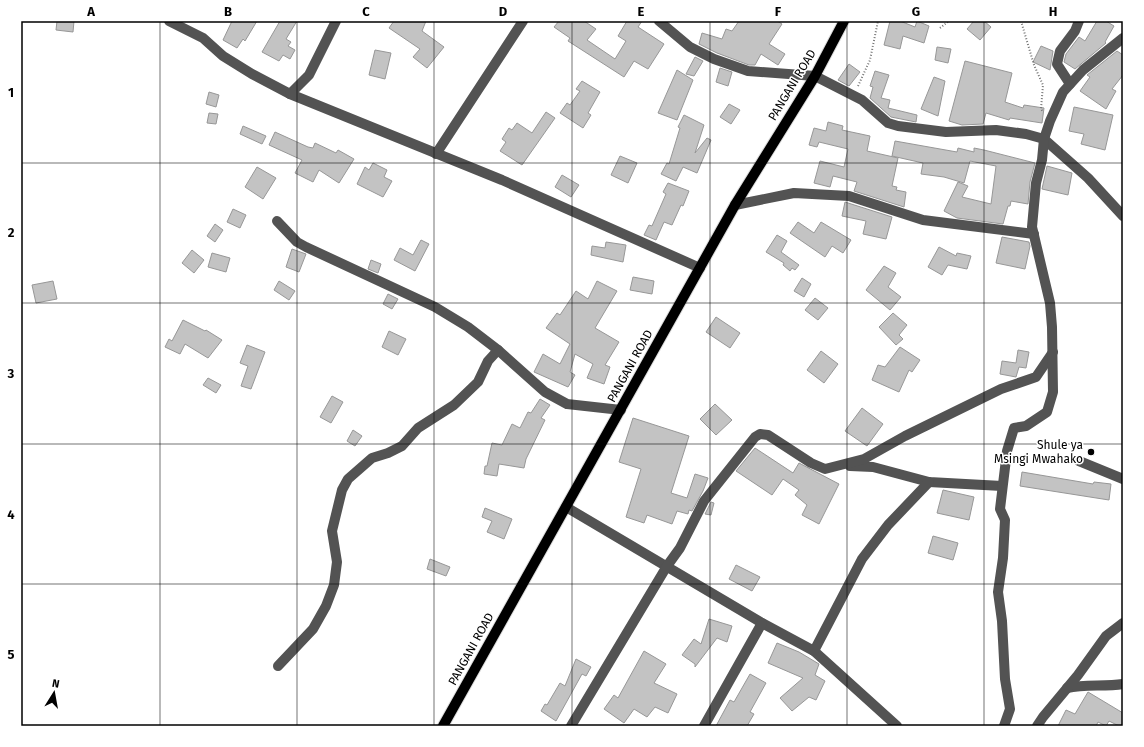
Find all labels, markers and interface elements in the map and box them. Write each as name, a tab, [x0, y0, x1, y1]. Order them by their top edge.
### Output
text: A	[86, 4, 95, 19]
text: B	[224, 4, 232, 19]
text: C	[362, 4, 370, 19]
text: D	[499, 4, 508, 19]
text: E	[638, 4, 645, 19]
text: F	[775, 4, 782, 19]
text: G	[912, 4, 920, 19]
text: H	[1049, 4, 1057, 19]
street label: PANGANI ROAD	[765, 47, 819, 123]
text: 1	[8, 85, 14, 100]
text: 2	[8, 225, 15, 240]
street label: PANGANI ROAD	[604, 327, 656, 405]
text: 3	[7, 366, 15, 381]
place label: Shule ya Msingi Mwahako	[994, 438, 1083, 466]
marker: Shule ya Msingi Mwahako	[1086, 447, 1096, 457]
text: 4	[7, 507, 15, 522]
street label: PANGANI ROAD	[445, 610, 497, 688]
text: 5	[8, 647, 15, 662]
north arrow	[34, 673, 74, 713]
text: N	[51, 677, 61, 691]

